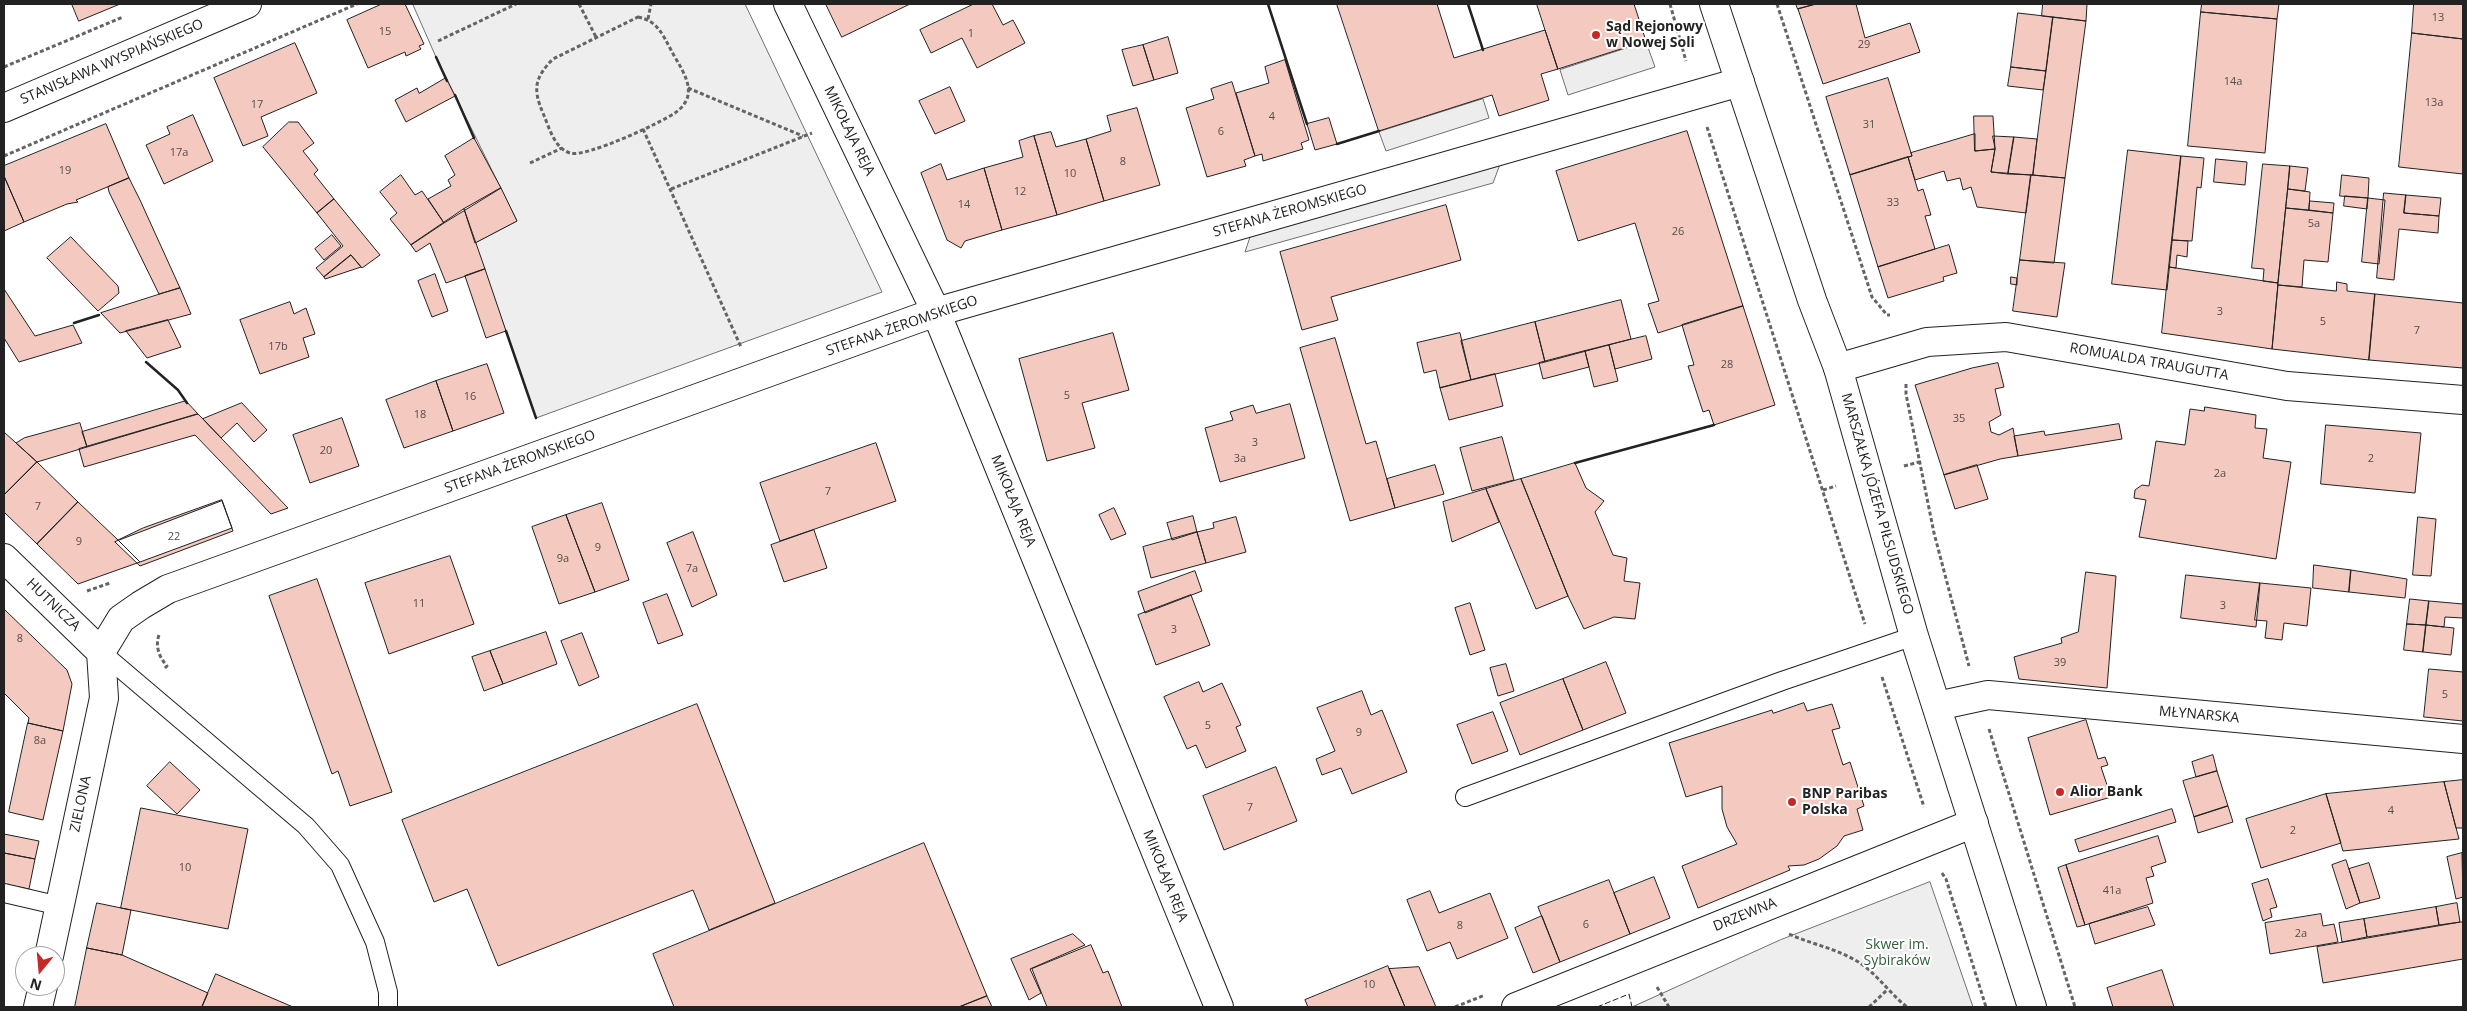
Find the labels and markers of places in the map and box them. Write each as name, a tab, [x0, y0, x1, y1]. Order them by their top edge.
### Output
place label: Sąd Rejonowy w Nowej Soli	[1606, 19, 1703, 52]
marker: Sąd Rejonowy w Nowej Soli	[1590, 29, 1602, 41]
place label: Alior Bank	[2070, 784, 2143, 800]
place label: BNP Paribas Polska	[1802, 786, 1887, 819]
marker: Alior Bank	[2054, 786, 2066, 798]
marker: BNP Paribas Polska	[1786, 796, 1798, 808]

